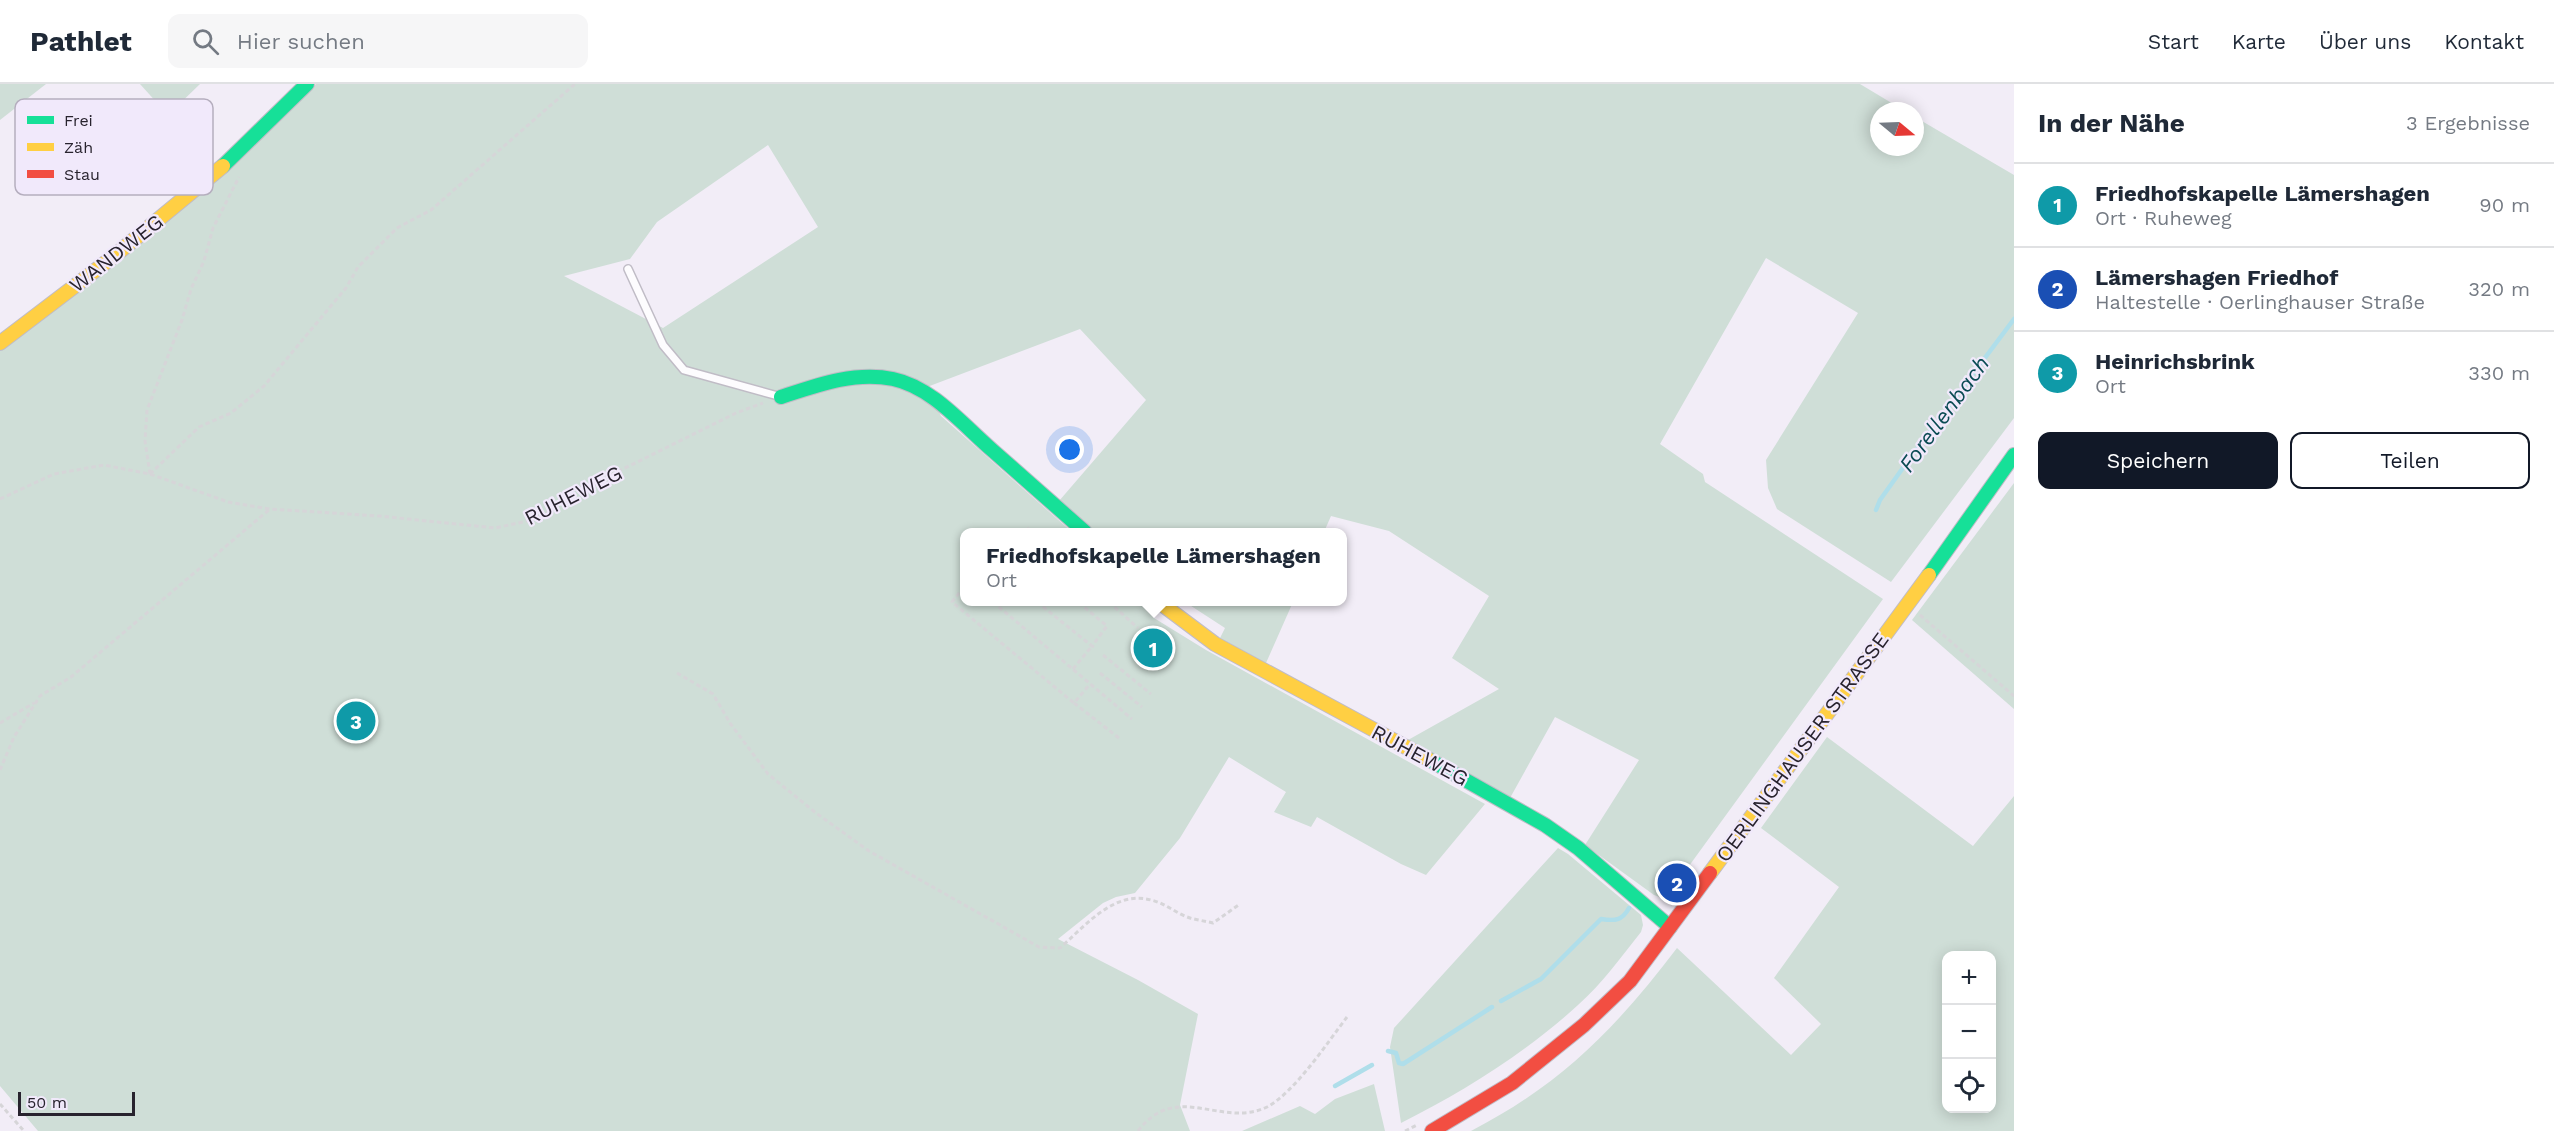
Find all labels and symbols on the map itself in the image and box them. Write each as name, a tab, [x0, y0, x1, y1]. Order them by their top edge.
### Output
legend	[15, 99, 213, 195]
north arrow	[1870, 102, 1924, 156]
text: Frei	[64, 111, 93, 130]
text: Zäh	[64, 138, 93, 157]
text: Stau	[64, 165, 100, 184]
street label: WANDWEG	[64, 209, 168, 297]
water label: Forellenbach	[1894, 351, 1994, 477]
your location	[1055, 435, 1084, 464]
street label: RUHEWEG	[520, 460, 626, 530]
pin: 1	[1134, 626, 1172, 670]
street label: OERLINGHAUSER STRASSE	[1710, 627, 1894, 867]
pin: 3	[336, 698, 376, 744]
street label: RUHEWEG	[1367, 719, 1473, 791]
pin: 2	[1658, 860, 1696, 906]
scale bar	[18, 1089, 135, 1116]

